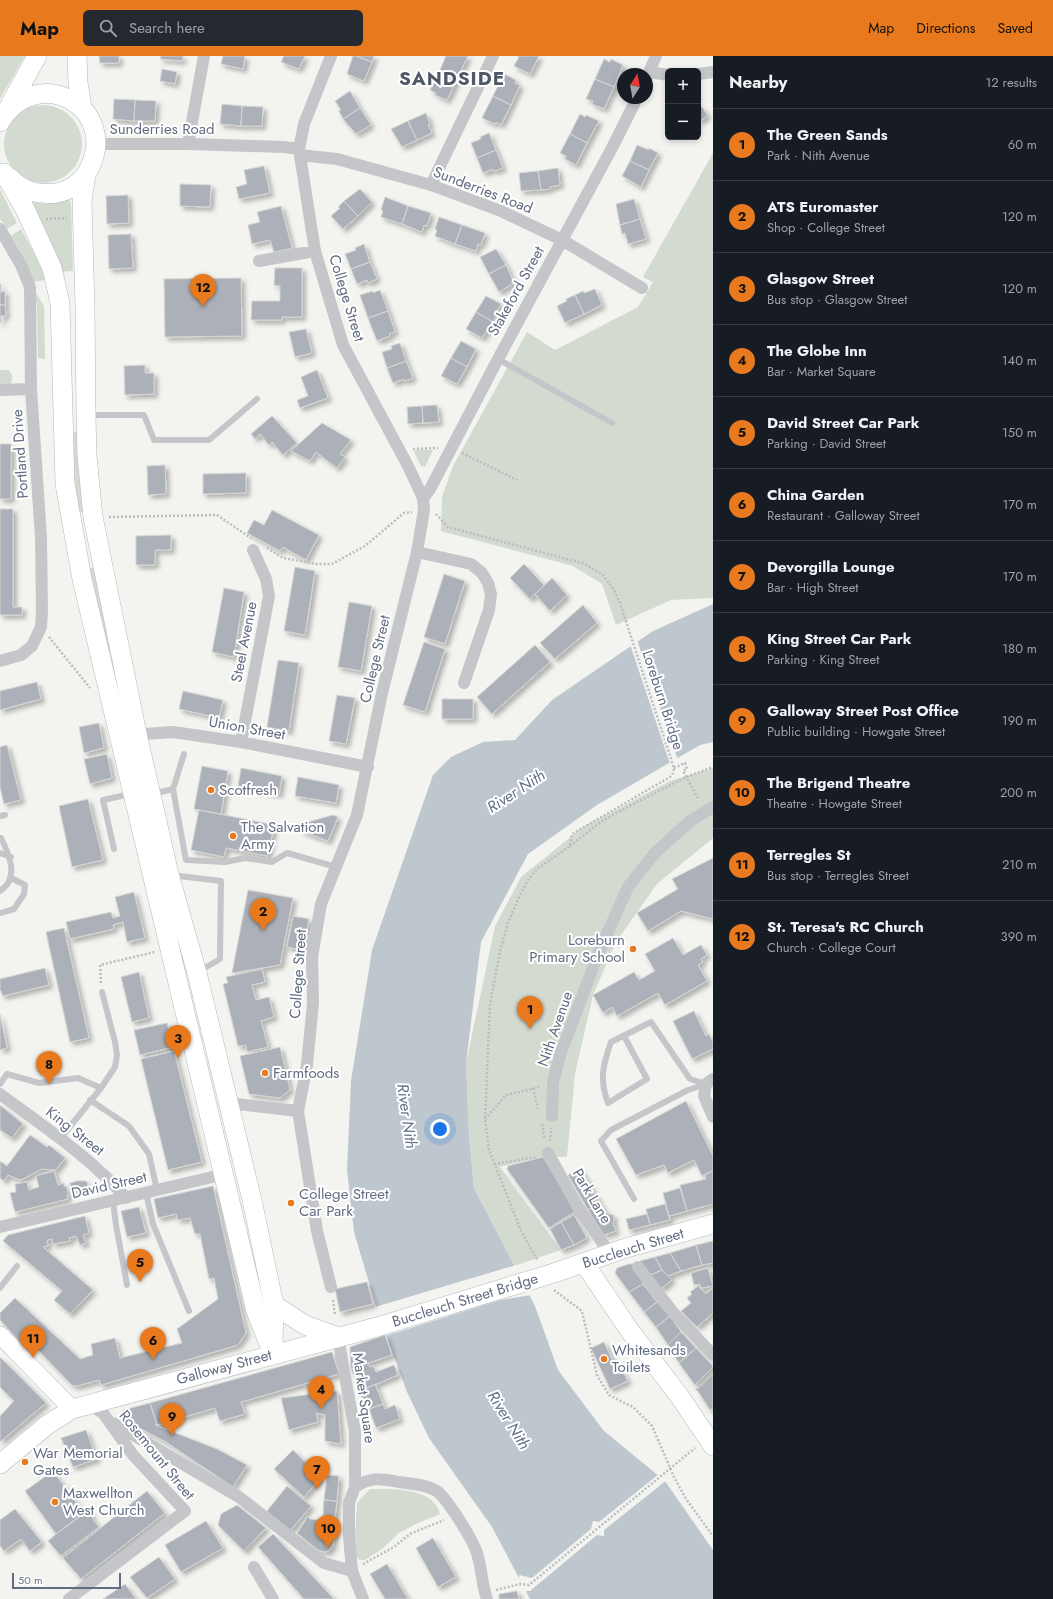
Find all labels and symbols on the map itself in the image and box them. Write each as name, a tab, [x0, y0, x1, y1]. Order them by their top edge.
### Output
district label: SANDSIDE	[399, 65, 505, 92]
north arrow	[617, 68, 653, 104]
street label: Sunderries Road	[109, 118, 215, 140]
street label: Sunderries Road	[430, 161, 536, 219]
street label: Stakeford Street	[482, 242, 550, 340]
street label: College Street	[323, 252, 371, 344]
pin: 12	[190, 274, 216, 307]
street label: Portland Drive	[6, 408, 34, 499]
street label: Steel Avenue	[225, 599, 263, 684]
street label: College Street	[354, 612, 396, 705]
street label: Loreburn Bridge	[637, 647, 690, 753]
street label: Union Street	[207, 710, 287, 746]
water label: River Nith	[482, 764, 550, 818]
place label: Scotfresh	[219, 779, 277, 801]
marker: Scotfresh	[206, 785, 216, 795]
place label: The Salvation Army	[241, 816, 324, 855]
marker: The Salvation Army	[228, 831, 238, 841]
pin: 2	[250, 898, 276, 931]
street label: College Street	[284, 928, 312, 1019]
place label: Loreburn Primary School	[529, 929, 625, 968]
marker: Loreburn Primary School	[628, 944, 638, 954]
street label: Nith Avenue	[532, 988, 578, 1070]
pin: 1	[517, 996, 543, 1029]
pin: 3	[165, 1025, 191, 1058]
pin: 8	[36, 1051, 62, 1084]
place label: Farmfoods	[273, 1062, 339, 1084]
marker: Farmfoods	[260, 1068, 270, 1078]
water label: River Nith	[391, 1082, 423, 1150]
street label: King Street	[41, 1101, 109, 1161]
your location	[430, 1119, 450, 1139]
street label: Park Lane	[567, 1164, 617, 1228]
street label: David Street	[69, 1166, 149, 1204]
place label: College Street Car Park	[299, 1183, 389, 1222]
marker: College Street Car Park	[286, 1198, 296, 1208]
street label: Buccleuch Street	[580, 1222, 687, 1274]
pin: 5	[127, 1249, 153, 1282]
street label: Buccleuch Street Bridge	[389, 1267, 541, 1333]
pin: 11	[20, 1325, 46, 1358]
pin: 6	[140, 1327, 166, 1360]
place label: Whitesands Toilets	[612, 1339, 686, 1378]
street label: Galloway Street	[174, 1344, 275, 1390]
street label: Market Square	[347, 1351, 381, 1445]
marker: Whitesands Toilets	[599, 1354, 609, 1364]
pin: 4	[308, 1376, 334, 1409]
water label: River Nith	[482, 1386, 536, 1454]
pin: 9	[159, 1403, 185, 1436]
street label: Rosemount Street	[114, 1405, 200, 1505]
place label: War Memorial Gates	[33, 1442, 123, 1481]
pin: 7	[304, 1456, 330, 1489]
marker: War Memorial Gates	[20, 1457, 30, 1467]
place label: Maxwellton West Church	[63, 1482, 145, 1521]
marker: Maxwellton West Church	[50, 1497, 60, 1507]
pin: 10	[315, 1515, 341, 1548]
scale bar	[12, 1571, 121, 1590]

